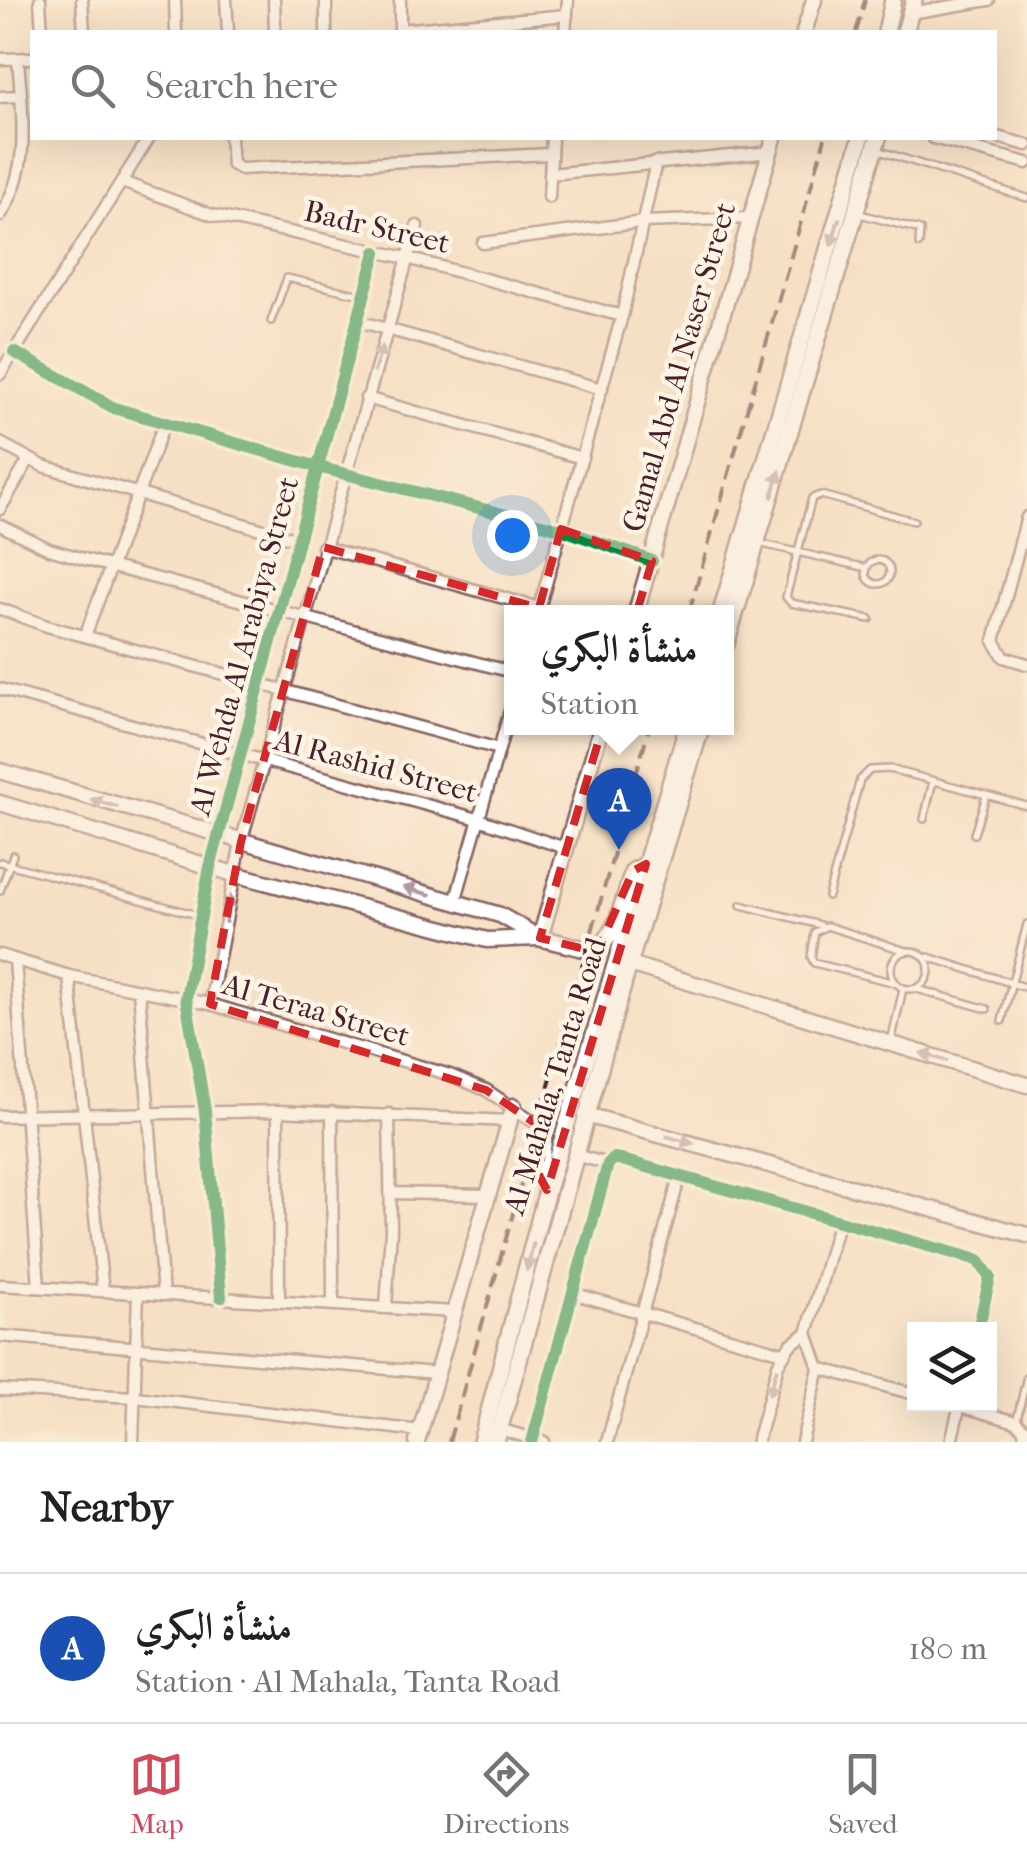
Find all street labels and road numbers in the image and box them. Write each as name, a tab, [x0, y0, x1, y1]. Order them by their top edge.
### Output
street label: Badr Street	[301, 194, 453, 261]
street label: Gamal Abd Al Naser Street	[616, 198, 743, 536]
street label: Al Wehda Al Arabiya Street	[182, 473, 307, 820]
street label: Al Rashid Street	[270, 722, 481, 810]
street label: Al Mahala, Tanta Road	[496, 933, 614, 1220]
street label: Al Teraa Street	[217, 967, 414, 1054]

